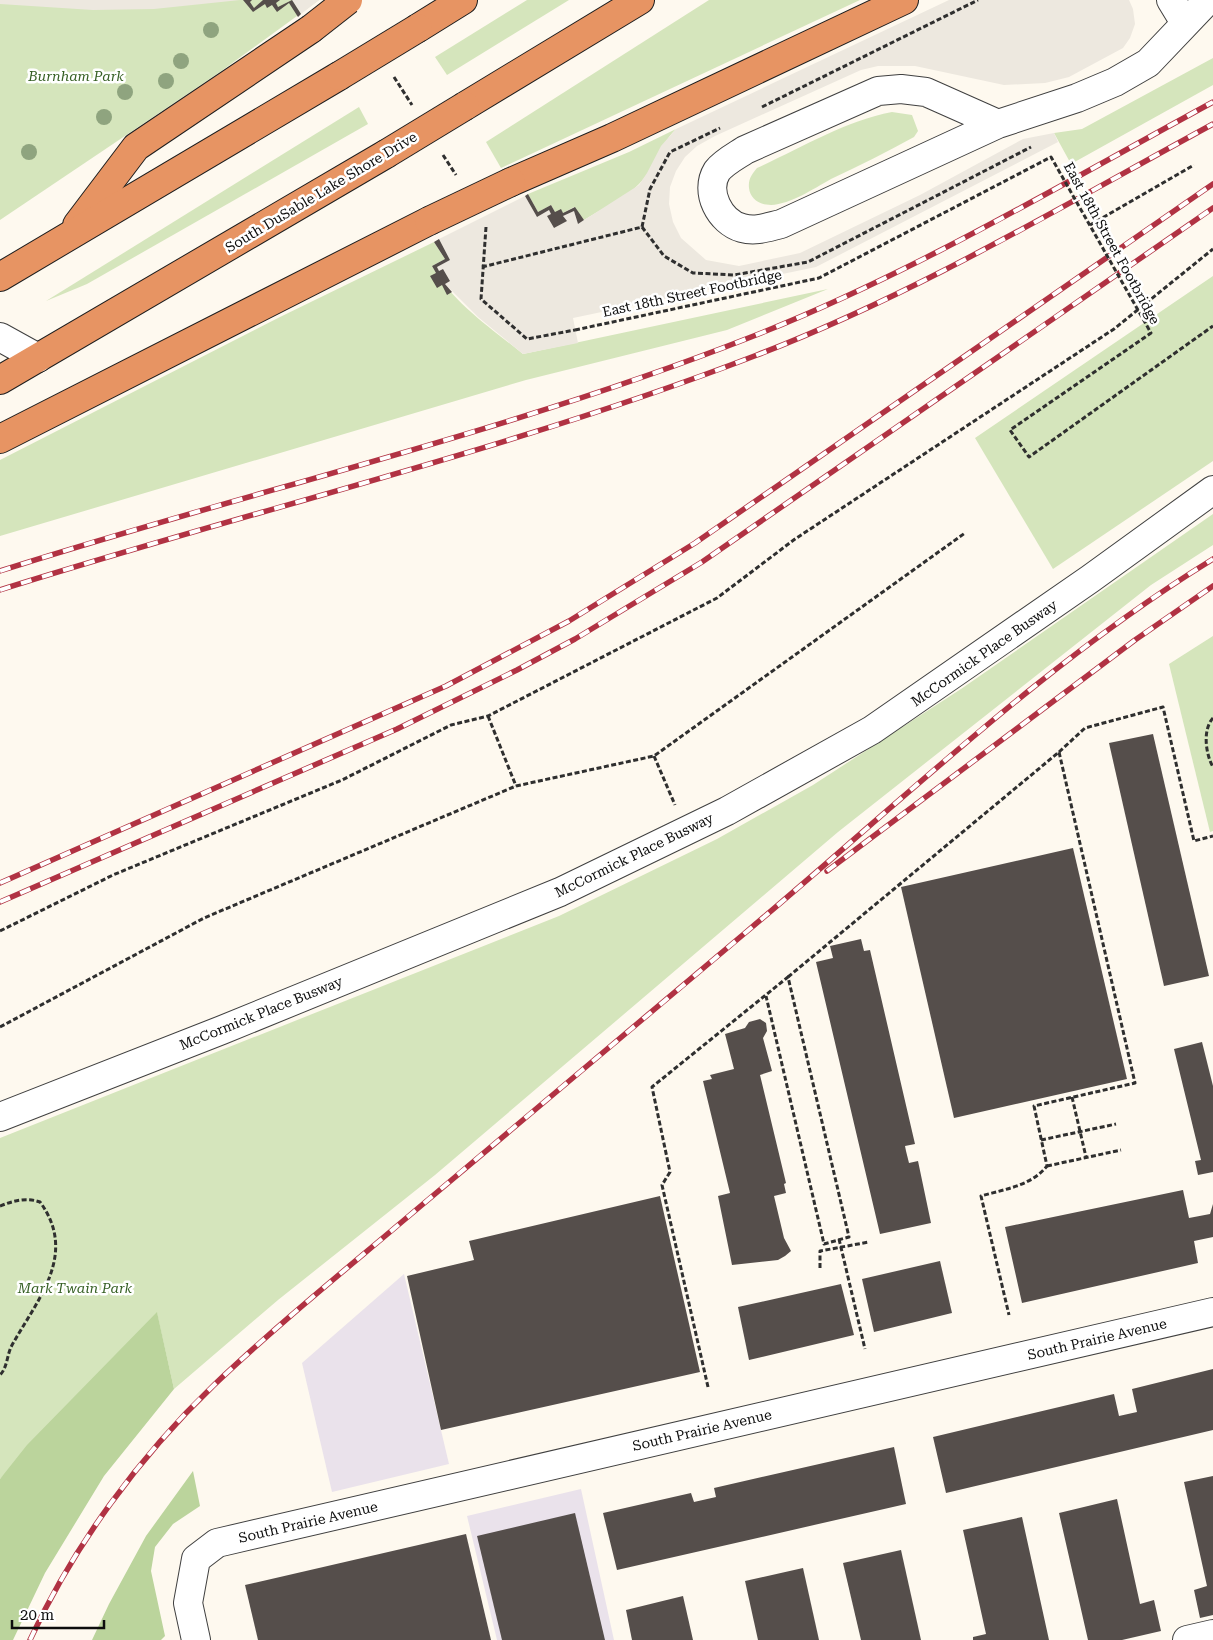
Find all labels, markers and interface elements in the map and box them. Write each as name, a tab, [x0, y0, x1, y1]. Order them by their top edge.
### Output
park label: Burnham Park	[27, 68, 124, 84]
street label: South DuSable Lake Shore Drive	[222, 128, 420, 256]
street label: East 18th Street Footbridge	[1061, 159, 1163, 327]
street label: East 18th Street Footbridge	[601, 266, 783, 320]
street label: McCormick Place Busway	[908, 596, 1061, 710]
street label: McCormick Place Busway	[552, 809, 717, 900]
street label: McCormick Place Busway	[177, 973, 346, 1053]
park label: Mark Twain Park	[17, 1280, 133, 1296]
street label: South Prairie Avenue	[1026, 1315, 1168, 1363]
street label: South Prairie Avenue	[631, 1406, 773, 1454]
street label: South Prairie Avenue	[237, 1498, 379, 1546]
scale bar	[12, 1598, 105, 1630]
text: 20 m	[20, 1606, 55, 1624]

